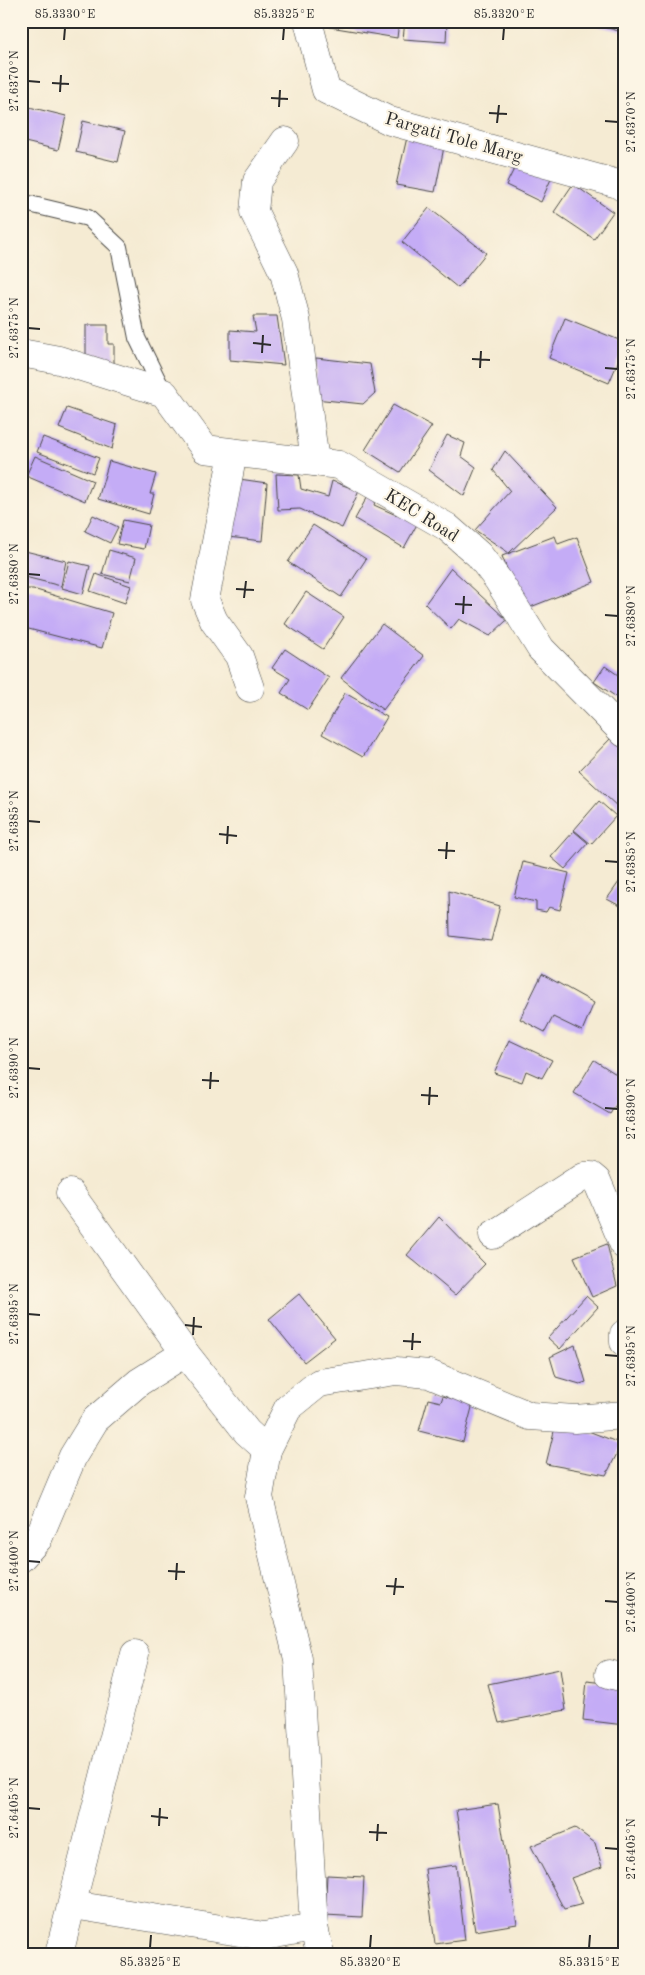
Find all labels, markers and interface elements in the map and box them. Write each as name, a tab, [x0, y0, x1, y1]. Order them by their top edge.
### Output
text: 85.3330°E	[35, 8, 95, 21]
text: 85.3325°E	[254, 8, 314, 21]
text: 85.3320°E	[474, 8, 534, 21]
text: 27.6370°N	[9, 50, 21, 112]
text: 27.6370°N	[626, 91, 638, 153]
street label: Pargati Tole Marg	[383, 110, 525, 166]
text: 27.6375°N	[8, 297, 21, 359]
text: 27.6375°N	[625, 338, 638, 400]
street label: KEC Road	[381, 486, 462, 546]
text: 27.6380°N	[9, 543, 21, 605]
text: 27.6380°N	[626, 585, 638, 647]
text: 27.6385°N	[8, 790, 21, 852]
text: 27.6385°N	[625, 831, 638, 893]
text: 27.6390°N	[9, 1037, 21, 1099]
text: 27.6390°N	[626, 1078, 638, 1140]
text: 27.6395°N	[8, 1283, 21, 1345]
text: 27.6395°N	[625, 1325, 638, 1387]
text: 27.6400°N	[9, 1530, 21, 1592]
text: 27.6400°N	[626, 1571, 638, 1633]
text: 27.6405°N	[8, 1777, 21, 1839]
text: 27.6405°N	[625, 1818, 638, 1880]
text: 85.3325°E	[120, 1956, 180, 1969]
text: 85.3320°E	[340, 1956, 400, 1969]
text: 85.3315°E	[559, 1956, 619, 1969]

